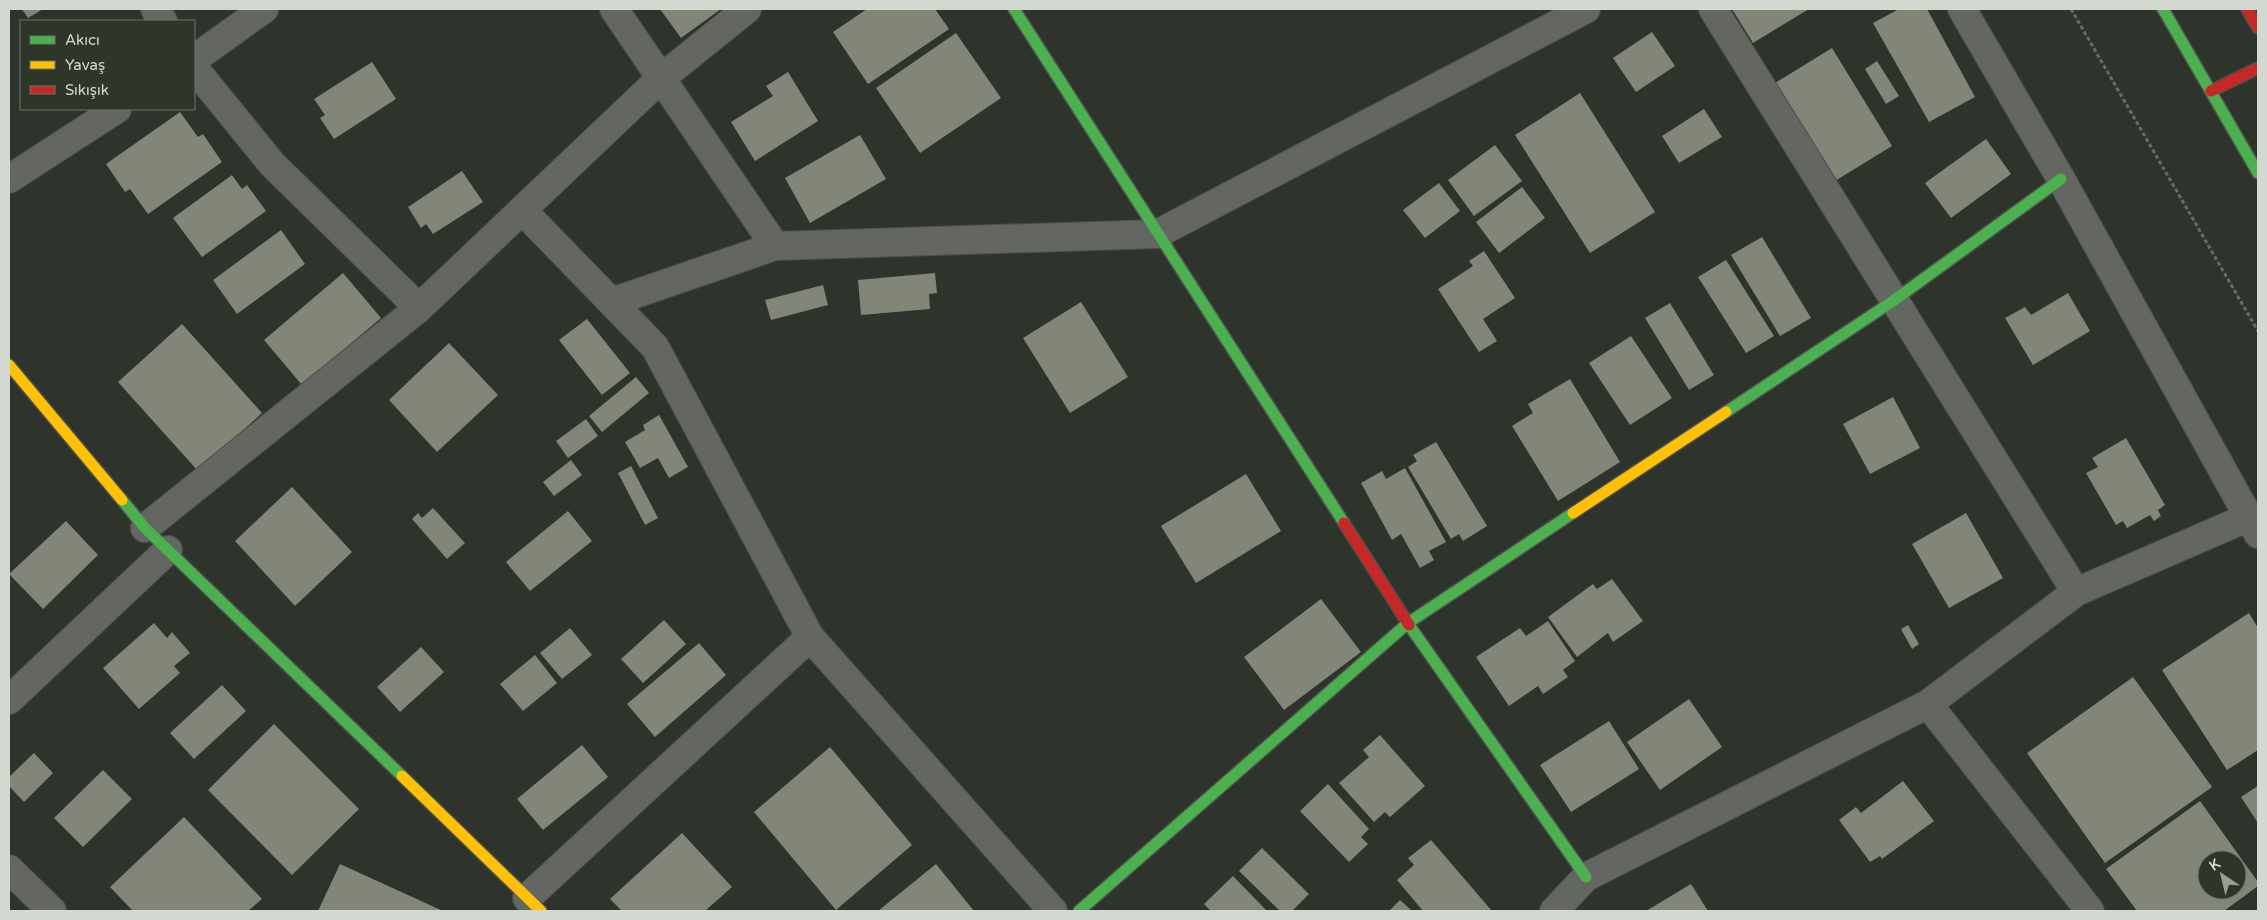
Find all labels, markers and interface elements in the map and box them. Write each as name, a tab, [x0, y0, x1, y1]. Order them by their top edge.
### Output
legend	[20, 20, 195, 110]
text: Akıcı	[65, 31, 100, 49]
text: Yavaş	[65, 56, 105, 74]
text: Sıkışık	[65, 81, 109, 99]
north arrow	[2197, 850, 2247, 900]
text: K	[2206, 855, 2224, 874]

